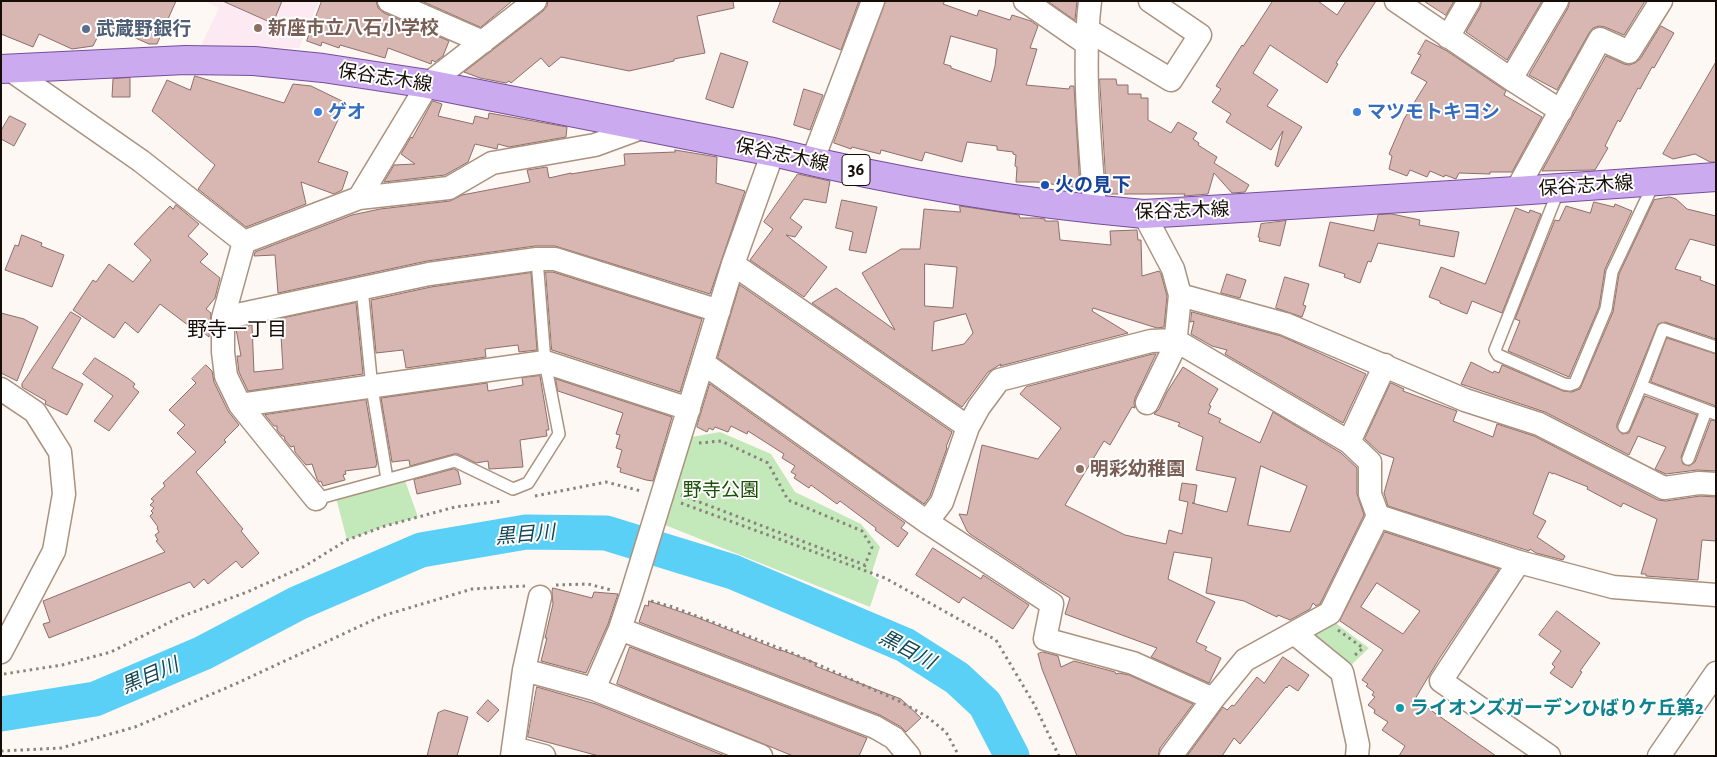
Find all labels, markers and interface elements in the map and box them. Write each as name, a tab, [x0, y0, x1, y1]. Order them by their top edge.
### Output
place label: 新座市立八石小学校	[268, 17, 439, 39]
place label: 武蔵野銀行	[96, 18, 191, 40]
marker: 新座市立八石小学校	[252, 22, 264, 34]
marker: 武蔵野銀行	[80, 23, 92, 35]
street label: 保谷志木線	[336, 59, 434, 97]
place label: ゲオ	[328, 101, 366, 123]
place label: マツモトキヨシ	[1367, 101, 1500, 123]
marker: ゲオ	[312, 106, 324, 118]
marker: マツモトキヨシ	[1351, 106, 1363, 118]
street label: 保谷志木線	[733, 134, 831, 176]
road number: 36	[842, 154, 870, 186]
street label: 保谷志木線	[1538, 171, 1634, 201]
place label: 火の見下	[1055, 174, 1131, 196]
marker: 火の見下	[1039, 179, 1051, 191]
street label: 保谷志木線	[1134, 198, 1230, 224]
district label: 野寺一丁目	[187, 318, 287, 342]
place label: 明彩幼稚園	[1090, 458, 1185, 480]
marker: 明彩幼稚園	[1074, 463, 1086, 475]
park label: 野寺公園	[683, 479, 759, 501]
water label: 黒目川	[494, 520, 556, 550]
water label: 黒目川	[875, 625, 939, 675]
water label: 黒目川	[118, 653, 182, 699]
place label: ライオンズガーデンひばりケ丘第2	[1410, 697, 1704, 719]
marker: ライオンズガーデンひばりケ丘第2	[1394, 702, 1406, 714]

